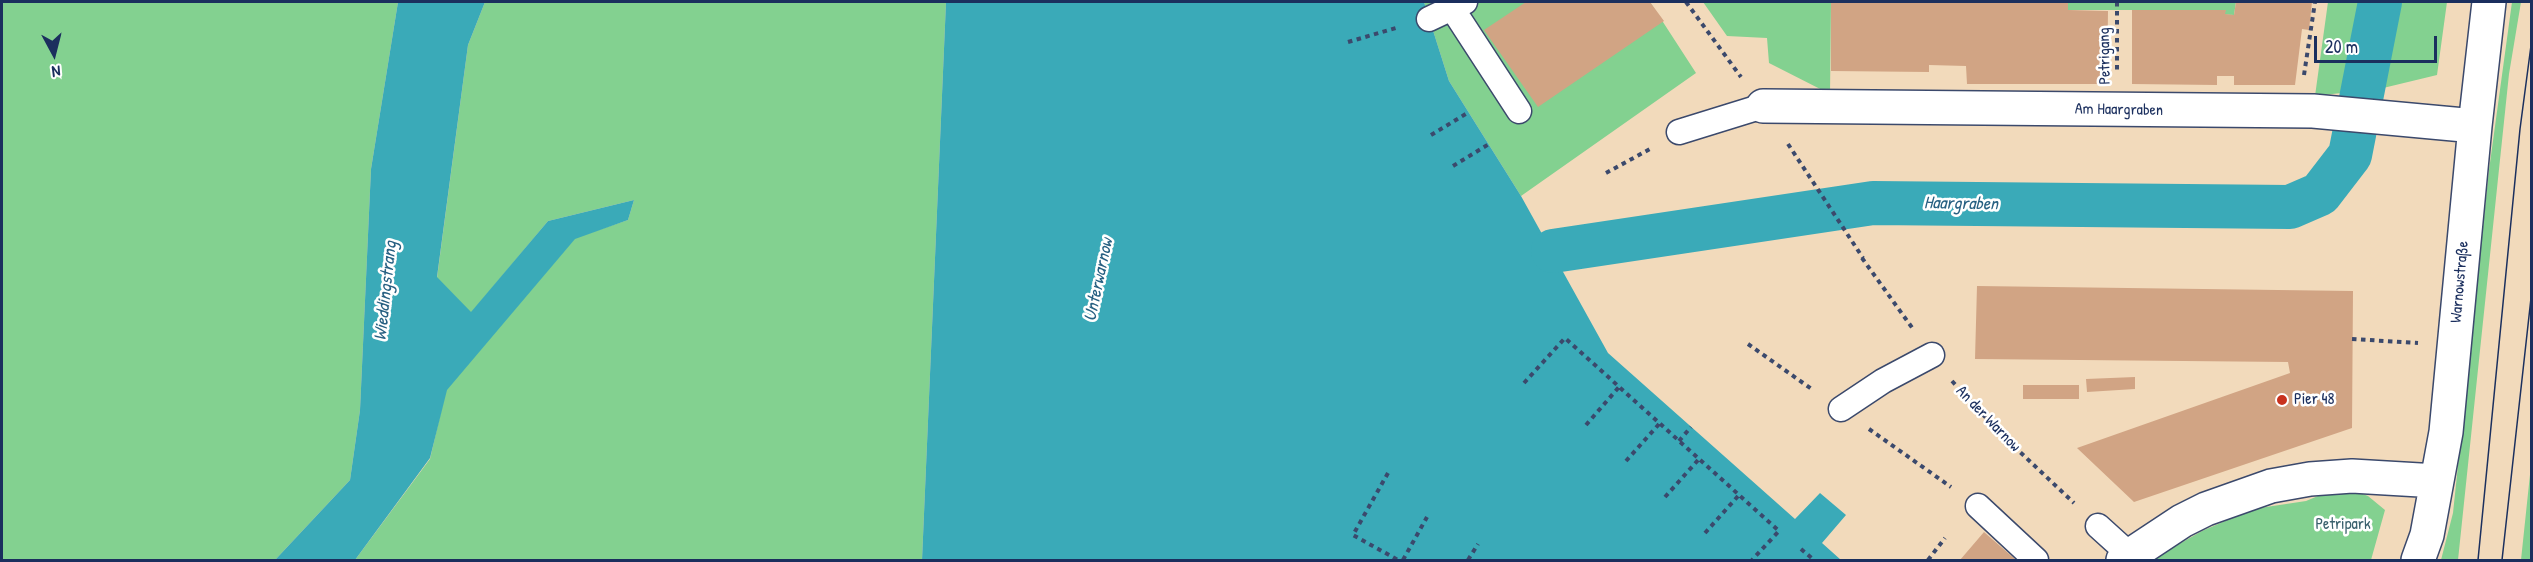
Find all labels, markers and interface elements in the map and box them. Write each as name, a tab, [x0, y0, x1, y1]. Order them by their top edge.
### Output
north arrow	[24, 24, 84, 84]
scale bar	[2317, 24, 2440, 62]
street label: Petrigang	[2095, 27, 2115, 85]
text: 20 m	[2325, 34, 2358, 59]
text: N	[51, 60, 62, 83]
street label: Am Haargraben	[2075, 100, 2163, 120]
water label: Haargraben	[1924, 193, 1998, 215]
water label: Unterwarnow	[1080, 236, 1118, 324]
water label: Wieddingstrang	[370, 240, 402, 342]
street label: Warnowstraße	[2447, 240, 2473, 324]
street label: An der Warnow	[1952, 382, 2024, 456]
place label: Pier 48	[2294, 390, 2334, 410]
marker: Pier 48	[2275, 393, 2289, 407]
park label: Petripark	[2315, 515, 2371, 535]

